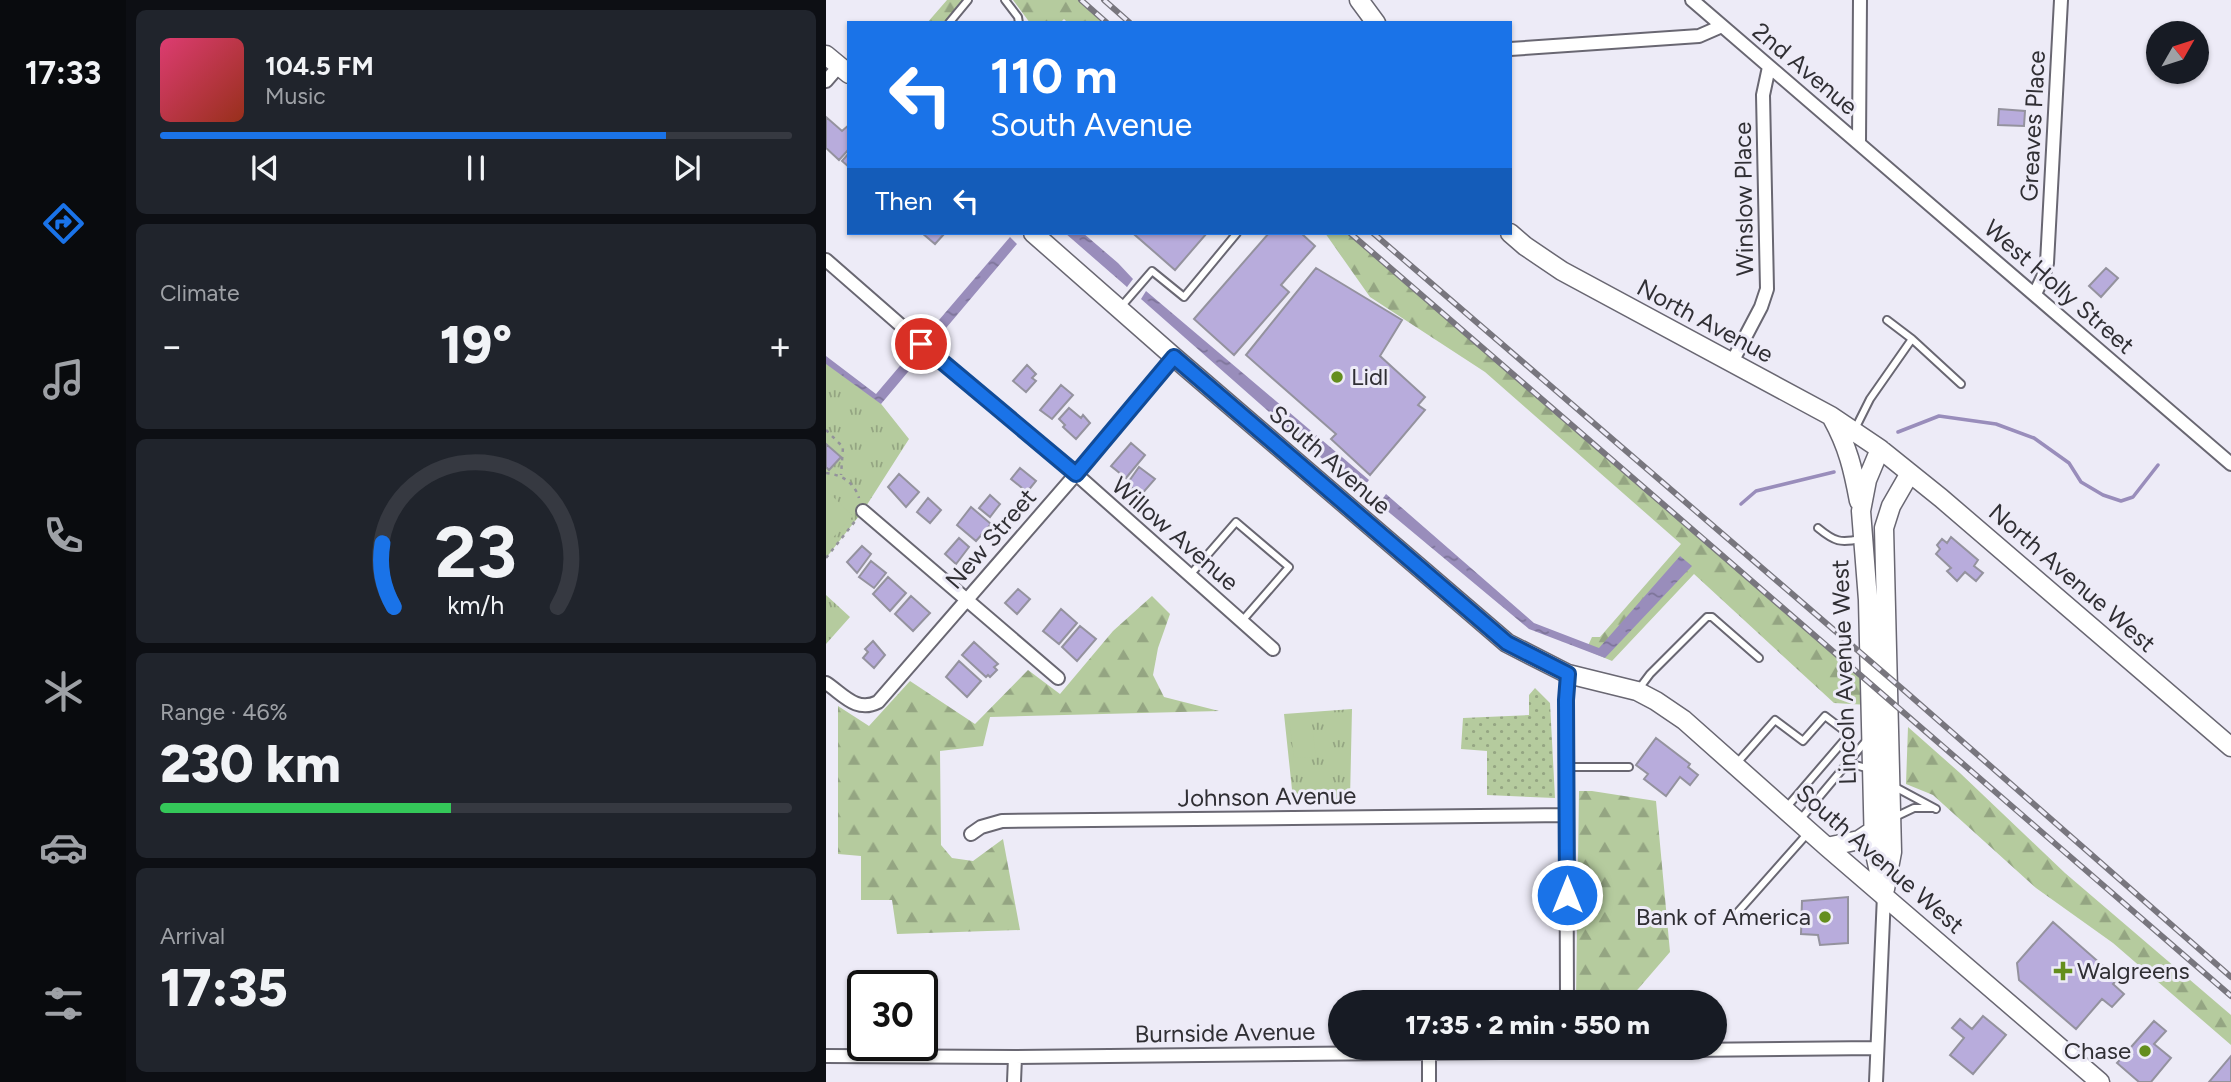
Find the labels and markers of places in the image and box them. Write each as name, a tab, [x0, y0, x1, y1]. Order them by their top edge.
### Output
pin	[891, 314, 951, 374]
place label: Lidl	[1351, 362, 1388, 391]
marker: Lidl	[1329, 369, 1345, 385]
place label: Bank of America	[1636, 902, 1811, 931]
marker: Bank of America	[1817, 909, 1833, 925]
place label: Walgreens	[2077, 956, 2190, 985]
marker: Walgreens	[2055, 963, 2071, 979]
place label: Chase	[2064, 1036, 2131, 1065]
marker: Chase	[2137, 1043, 2153, 1059]

